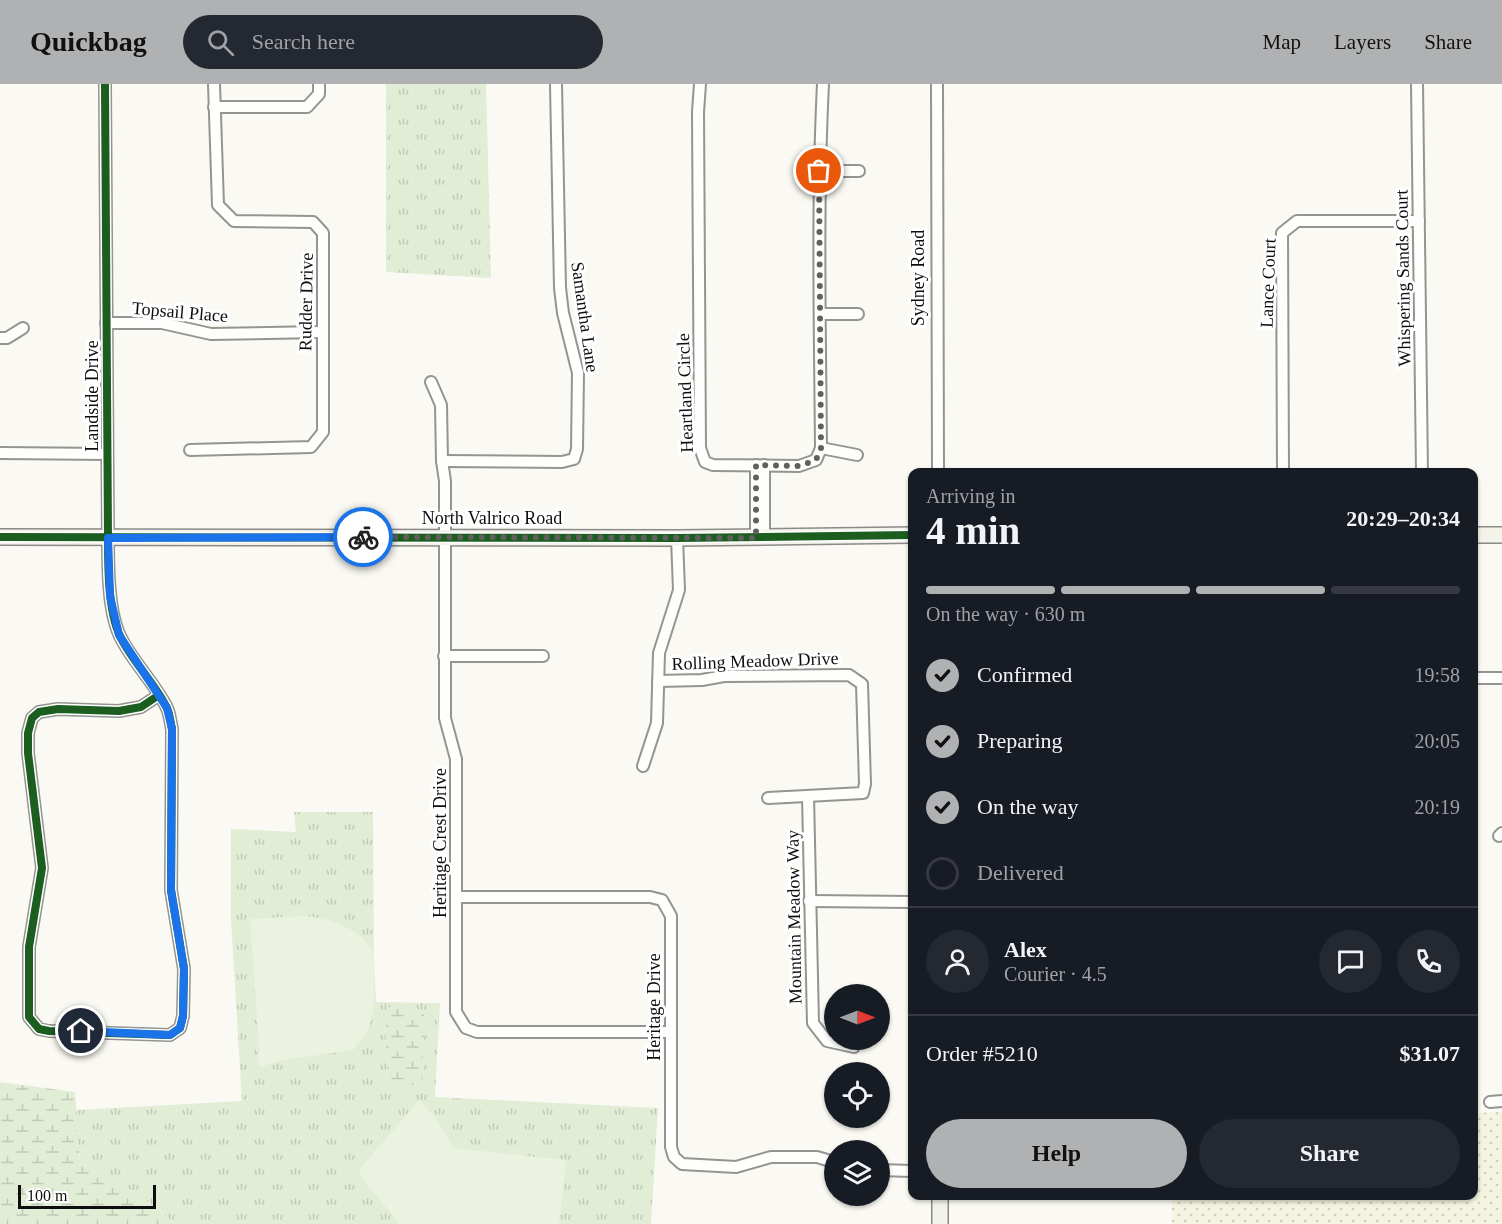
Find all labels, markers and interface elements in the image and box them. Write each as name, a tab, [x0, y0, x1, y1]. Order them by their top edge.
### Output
search box	[183, 15, 603, 69]
text: Quickbag	[30, 26, 147, 57]
icon: search	[204, 26, 237, 59]
text: Search here	[252, 29, 355, 54]
text: Map	[1263, 30, 1301, 54]
text: Layers	[1334, 30, 1391, 54]
text: Share	[1424, 30, 1472, 54]
pin	[793, 145, 844, 196]
icon: bag	[802, 154, 835, 187]
street label: Whispering Sands Court	[1391, 189, 1415, 367]
street label: Sydney Road	[908, 230, 928, 326]
street label: Lance Court	[1256, 238, 1280, 328]
street label: Rudder Drive	[295, 253, 317, 351]
street label: Samantha Lane	[567, 260, 603, 374]
street label: Topsail Place	[131, 298, 229, 326]
street label: Heartland Circle	[673, 333, 697, 453]
street label: Landside Drive	[82, 340, 102, 452]
text: Arriving in	[926, 485, 1015, 507]
text: 20:29–20:34	[1346, 506, 1460, 531]
courier	[333, 507, 393, 567]
street label: North Valrico Road	[422, 508, 562, 528]
text: 4 min	[926, 509, 1020, 552]
icon: bike	[347, 521, 380, 554]
text: On the way · 630 m	[926, 603, 1085, 625]
street label: Rolling Meadow Drive	[671, 648, 839, 674]
icon: check	[926, 659, 959, 692]
text: Confirmed	[977, 662, 1072, 687]
text: 19:58	[1414, 664, 1460, 686]
icon: check	[926, 725, 959, 758]
text: Preparing	[977, 728, 1063, 753]
text: 20:05	[1414, 730, 1460, 752]
street label: Heritage Crest Drive	[430, 768, 450, 918]
icon: check	[926, 791, 959, 824]
text: On the way	[977, 794, 1078, 819]
text: 20:19	[1414, 796, 1460, 818]
street label: Mountain Meadow Way	[782, 830, 806, 1004]
text: Delivered	[977, 860, 1064, 885]
button: person	[926, 930, 989, 993]
button: chat	[1319, 930, 1382, 993]
button: phone	[1397, 930, 1460, 993]
text: Alex	[1004, 937, 1047, 962]
street label: Heritage Drive	[644, 953, 664, 1061]
text: Courier · 4.5	[1004, 963, 1107, 985]
north arrow	[824, 984, 890, 1050]
map controls	[824, 984, 890, 1206]
pin	[55, 1005, 106, 1056]
icon: home	[64, 1014, 97, 1047]
text: Order #5210	[926, 1041, 1038, 1066]
text: $31.07	[1400, 1041, 1460, 1066]
button: locate	[824, 1062, 890, 1128]
button: Help	[926, 1119, 1187, 1188]
button: Share	[1199, 1119, 1460, 1188]
button: layers	[824, 1140, 890, 1206]
scale bar	[18, 1182, 156, 1210]
text: 100 m	[27, 1187, 67, 1204]

